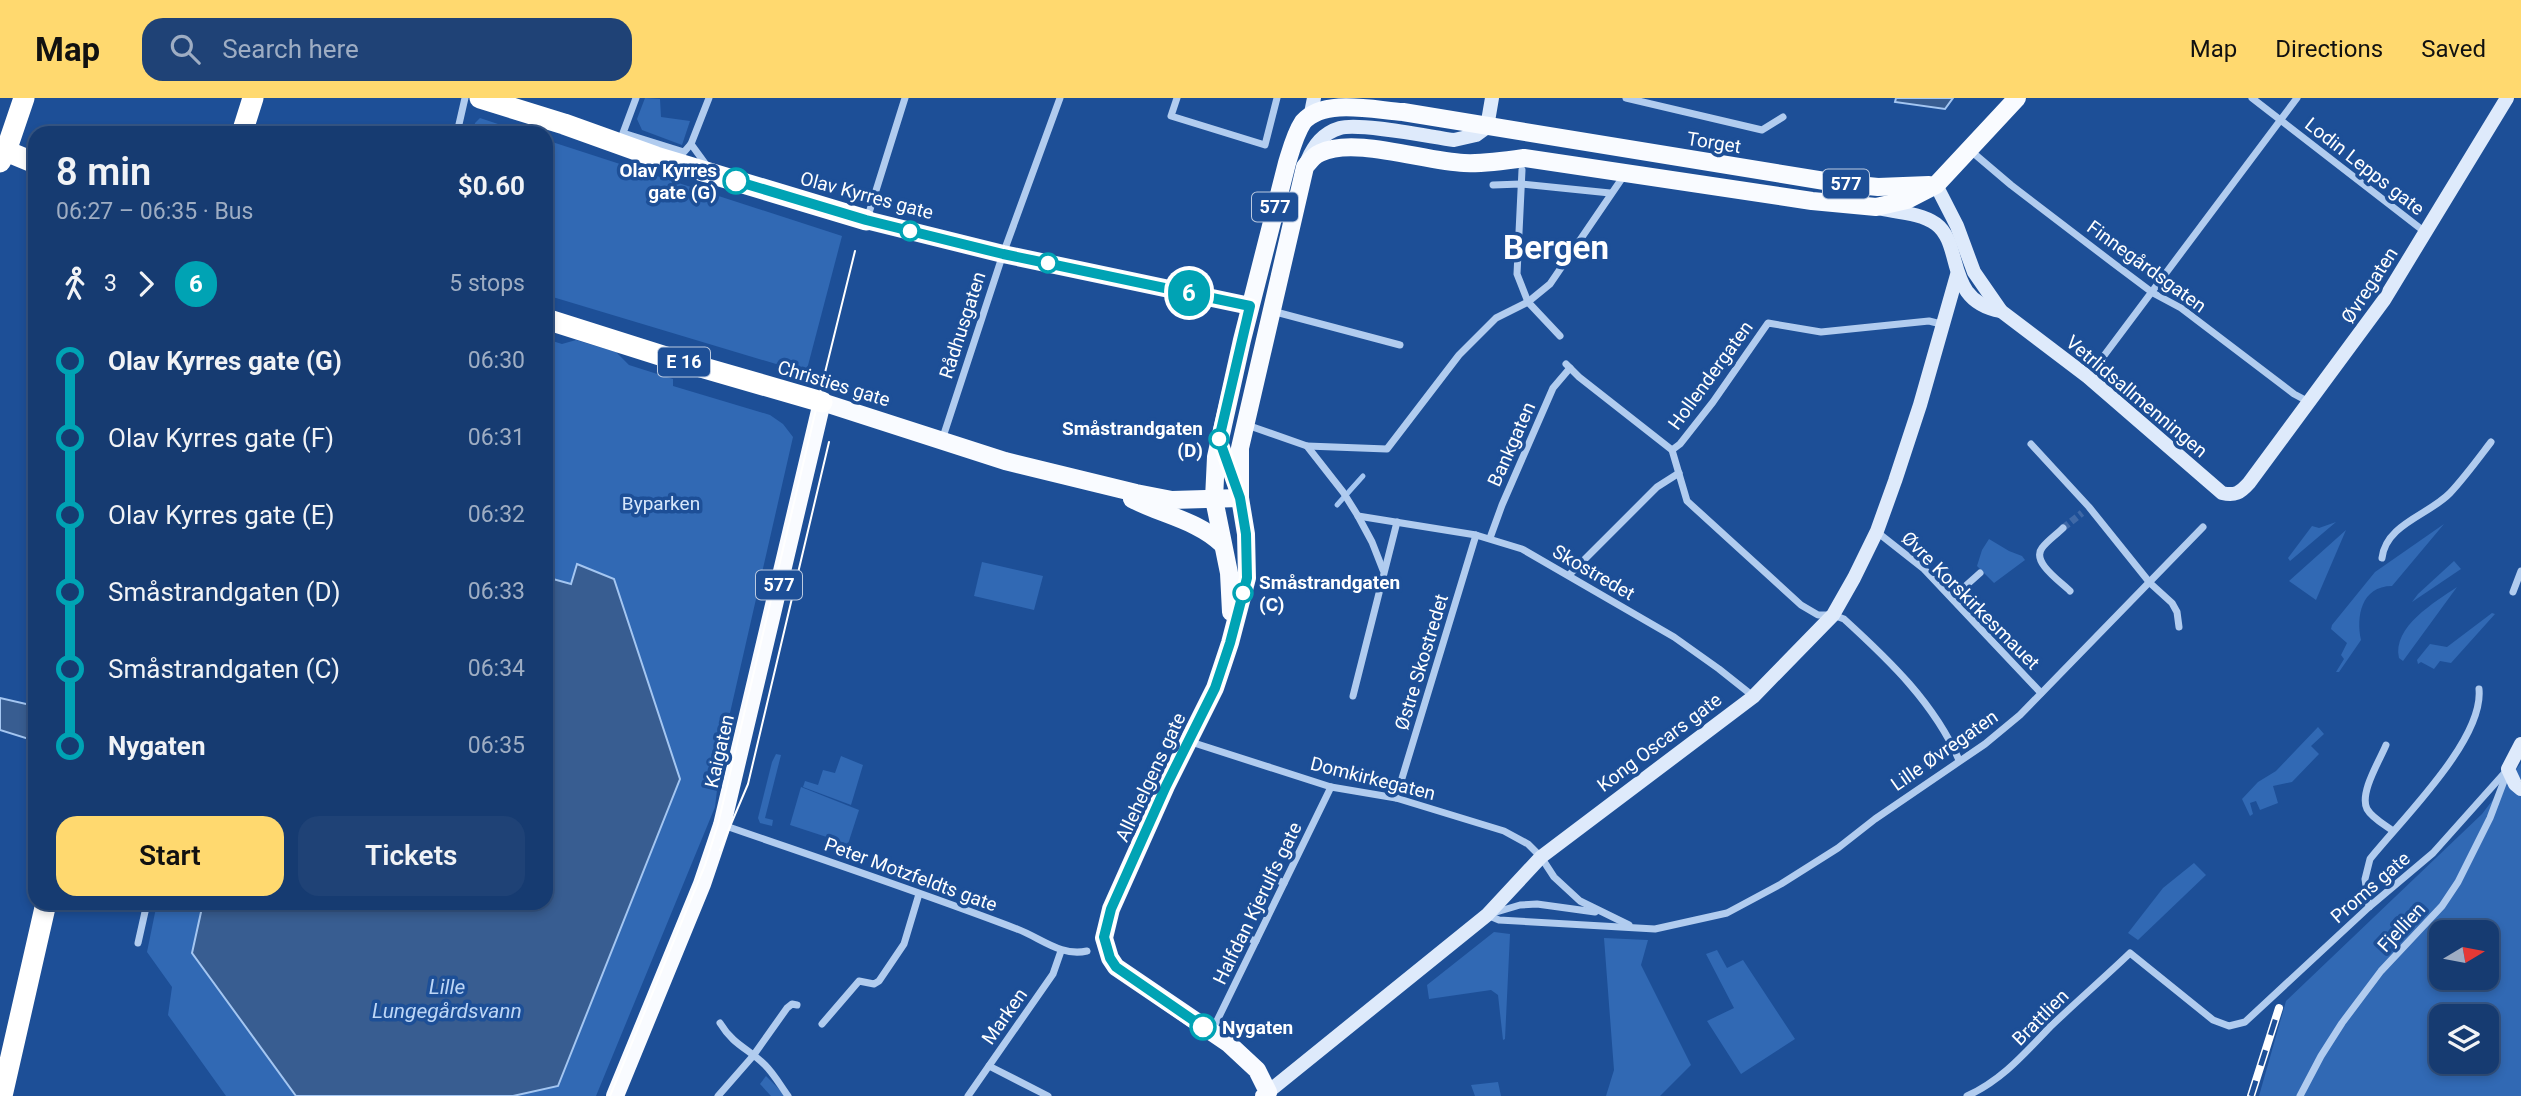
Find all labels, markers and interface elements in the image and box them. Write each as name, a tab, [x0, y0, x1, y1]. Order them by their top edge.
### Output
search box	[142, 18, 632, 81]
text: Map	[35, 30, 100, 69]
icon: search	[166, 30, 204, 68]
text: Search here	[222, 34, 359, 64]
text: Map	[2190, 35, 2237, 63]
text: Directions	[2275, 35, 2383, 63]
text: Saved	[2421, 35, 2486, 63]
street label: Lodin Lepps gate	[2300, 113, 2429, 220]
street label: Torget	[1685, 127, 1743, 158]
text: 8 min	[56, 150, 151, 194]
place label: Olav Kyrres gate (G)	[619, 159, 717, 204]
street label: Olav Kyrres gate	[798, 167, 936, 224]
marker: Olav Kyrres gate (G)	[723, 168, 749, 194]
road number: 577	[1823, 170, 1869, 198]
text: $0.60	[458, 171, 525, 201]
road number: 577	[1252, 192, 1298, 222]
text: 06:27 – 06:35 · Bus	[56, 198, 253, 225]
street label: Finnegårdsgaten	[2083, 215, 2211, 317]
unlabelled marker	[900, 221, 920, 241]
district label: Bergen	[1503, 228, 1609, 267]
street label: Øvregaten	[2336, 243, 2403, 328]
unlabelled marker	[1038, 253, 1058, 273]
icon: walk	[56, 265, 94, 303]
icon: forward	[127, 265, 165, 303]
street label: Rådhusgaten	[934, 269, 991, 382]
text: 3	[104, 270, 117, 297]
text: 6	[189, 270, 203, 298]
text: 5 stops	[449, 270, 525, 297]
line badge: 6	[1166, 270, 1212, 316]
text: 6	[1182, 279, 1196, 307]
street label: Hollendergaten	[1663, 316, 1758, 434]
street label: Vetrlidsallmenningen	[2061, 330, 2212, 462]
text: Olav Kyrres gate (G)	[108, 346, 342, 376]
text: 06:30	[468, 347, 525, 374]
road number: E 16	[658, 348, 710, 376]
street label: Christies gate	[775, 355, 893, 411]
street label: Bankgaten	[1483, 398, 1540, 490]
place label: Småstrandgaten (D)	[1062, 417, 1203, 462]
text: Olav Kyrres gate (F)	[108, 423, 334, 453]
text: 06:31	[468, 424, 525, 451]
marker: Småstrandgaten (D)	[1209, 429, 1229, 449]
park label: Byparken	[622, 492, 700, 515]
text: Olav Kyrres gate (E)	[108, 500, 335, 530]
text: 06:32	[468, 501, 525, 528]
street label: Øvre Korskirkesmauet	[1897, 527, 2044, 674]
street label: Skostredet	[1549, 540, 1639, 605]
road number: 577	[756, 570, 802, 600]
place label: Småstrandgaten (C)	[1259, 571, 1400, 616]
text: Småstrandgaten (D)	[108, 577, 341, 607]
text: 06:33	[468, 578, 525, 605]
marker: Småstrandgaten (C)	[1233, 583, 1253, 603]
street label: Østre Skostredet	[1390, 591, 1453, 733]
text: Småstrandgaten (C)	[108, 654, 340, 684]
text: 06:34	[468, 655, 525, 682]
street label: Kong Oscars gate	[1593, 688, 1726, 797]
street label: Lille Øvregaten	[1886, 705, 2002, 796]
street label: Allehelgens gate	[1110, 709, 1190, 845]
street label: Kaigaten	[700, 712, 739, 790]
text: Nygaten	[108, 731, 205, 761]
text: 06:35	[468, 732, 525, 759]
street label: Domkirkegaten	[1308, 752, 1438, 805]
button: Start	[56, 816, 284, 896]
button: Tickets	[298, 816, 525, 896]
street label: Halfdan Kjerulfs gate	[1208, 818, 1307, 988]
street label: Peter Motzfeldts gate	[821, 832, 1000, 916]
street label: Proms gate	[2326, 847, 2415, 928]
street label: Fjellien	[2373, 898, 2430, 957]
north arrow	[2429, 920, 2499, 990]
map controls	[2429, 920, 2499, 1074]
water label: Lille Lungegårdsvann	[372, 975, 522, 1023]
street label: Marken	[977, 984, 1032, 1049]
street label: Brattlien	[2007, 984, 2073, 1050]
button: layers	[2429, 1004, 2499, 1074]
marker: Nygaten	[1190, 1014, 1216, 1040]
place label: Nygaten	[1222, 1016, 1293, 1039]

